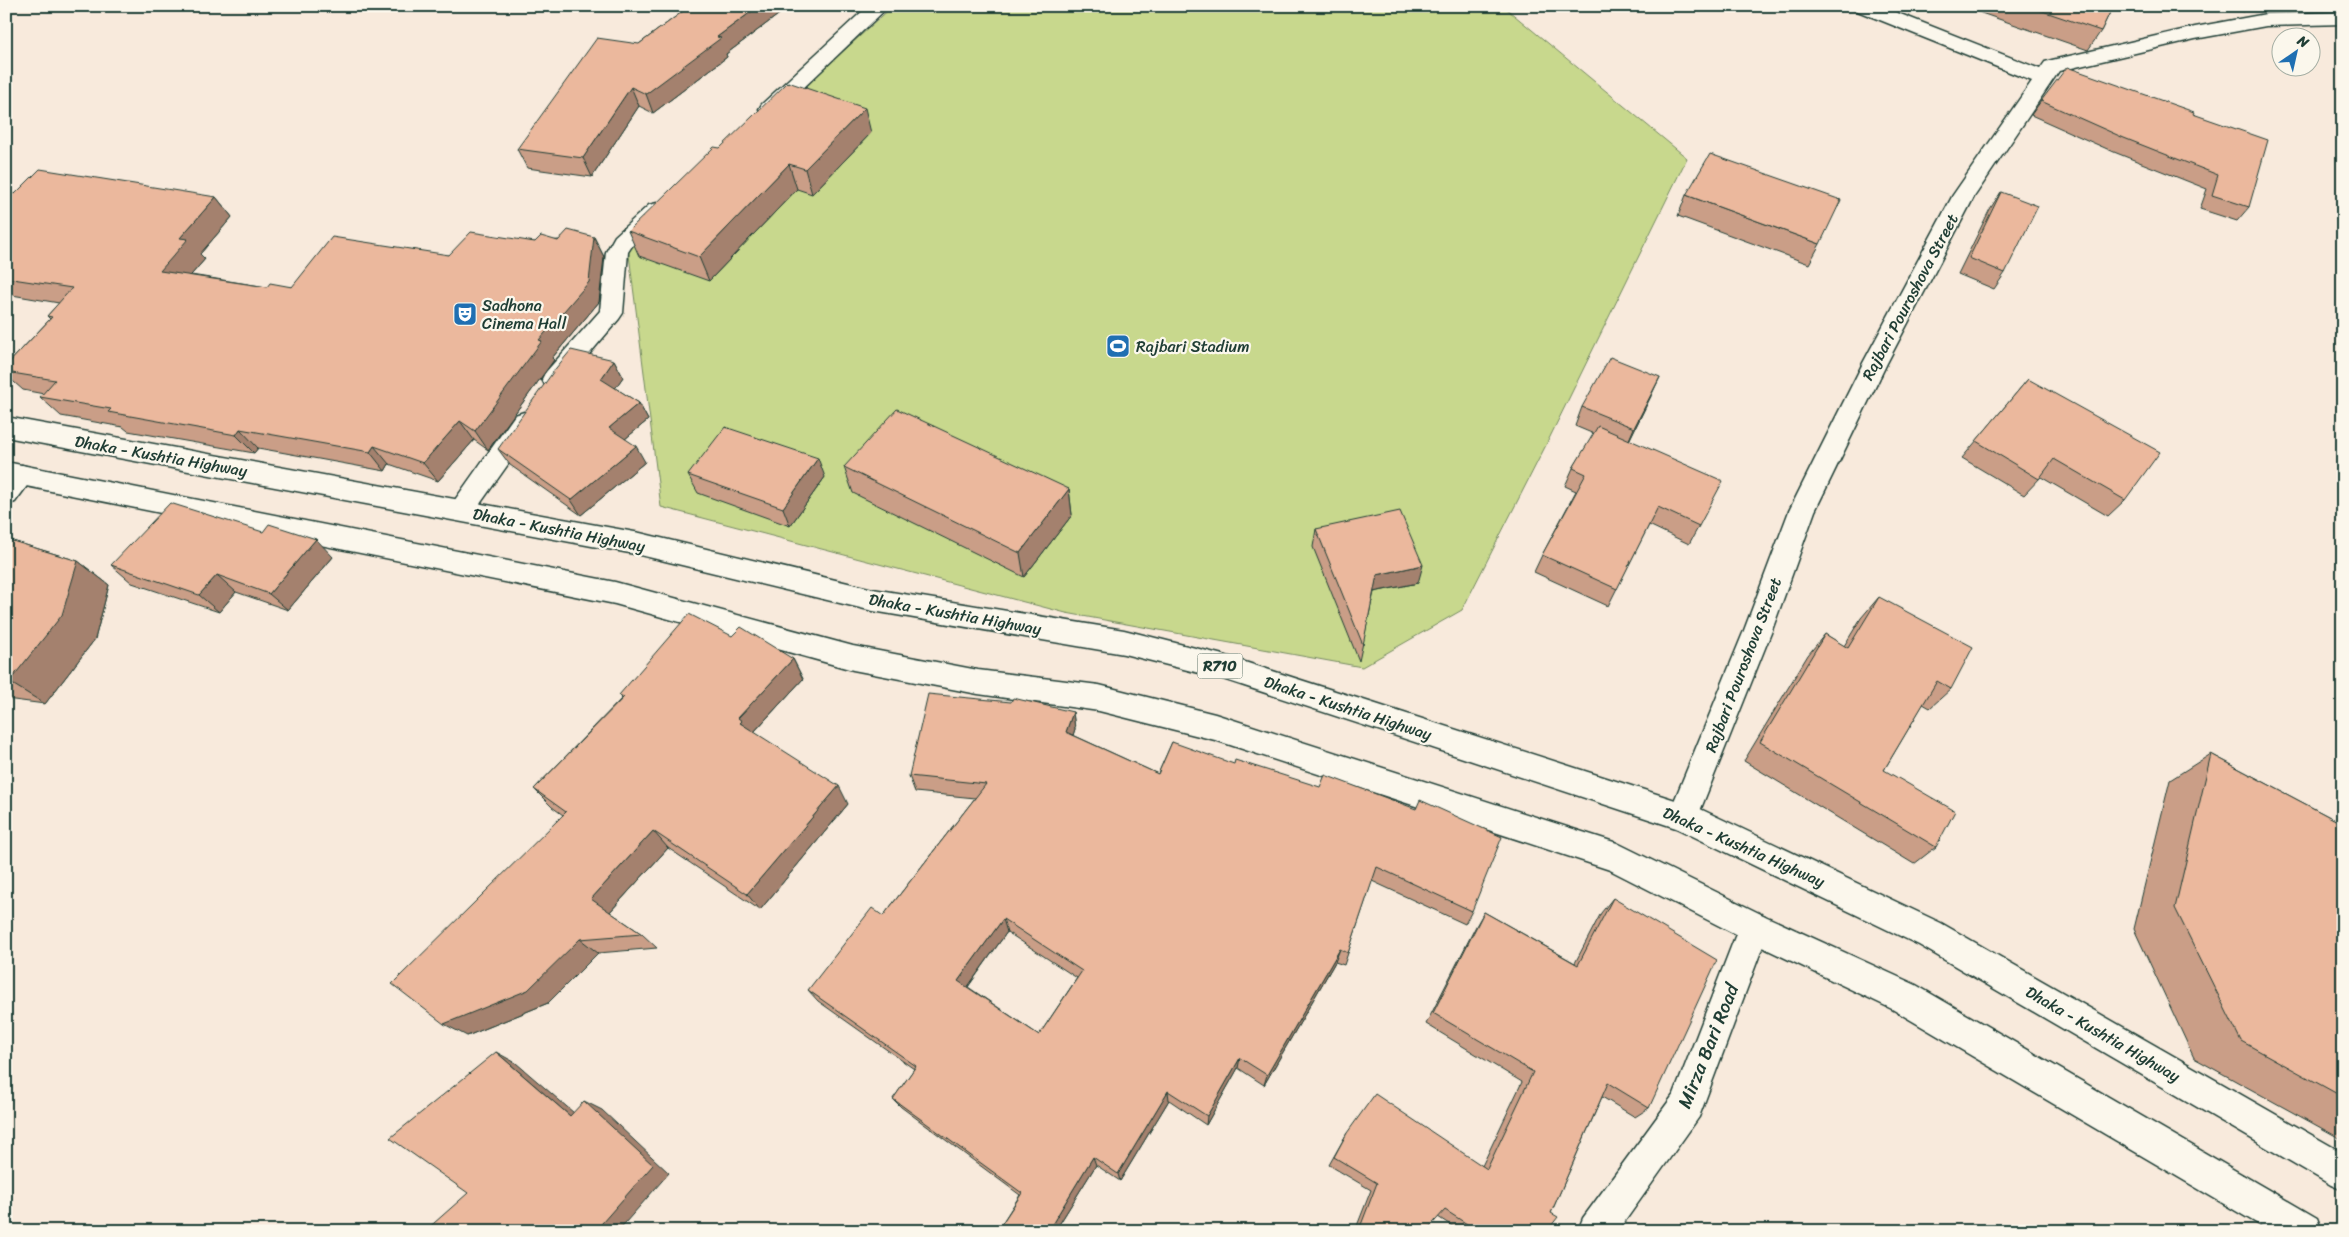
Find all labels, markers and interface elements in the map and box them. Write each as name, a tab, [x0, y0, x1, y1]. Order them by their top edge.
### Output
north arrow	[2272, 28, 2322, 78]
text: N	[2291, 28, 2314, 55]
street label: Rajbari Pouroshova Street	[1854, 208, 1966, 386]
place label: Sadhona Cinema Hall	[482, 291, 567, 338]
theatre icon: Sadhona Cinema Hall	[452, 301, 478, 327]
place label: Rajbari Stadium	[1136, 332, 1249, 361]
sports icon: Rajbari Stadium	[1105, 333, 1131, 359]
street label: Dhaka - Kushtia Highway	[72, 427, 250, 486]
street label: Dhaka - Kushtia Highway	[470, 499, 648, 561]
street label: Rajbari Pouroshova Street	[1696, 573, 1790, 757]
street label: Dhaka - Kushtia Highway	[866, 585, 1044, 644]
road number: R710	[1198, 654, 1242, 678]
street label: Dhaka - Kushtia Highway	[1260, 667, 1436, 749]
street label: Dhaka - Kushtia Highway	[1658, 798, 1830, 896]
street label: Mirza Bari Road	[1668, 977, 1749, 1113]
street label: Dhaka - Kushtia Highway	[2020, 978, 2187, 1091]

